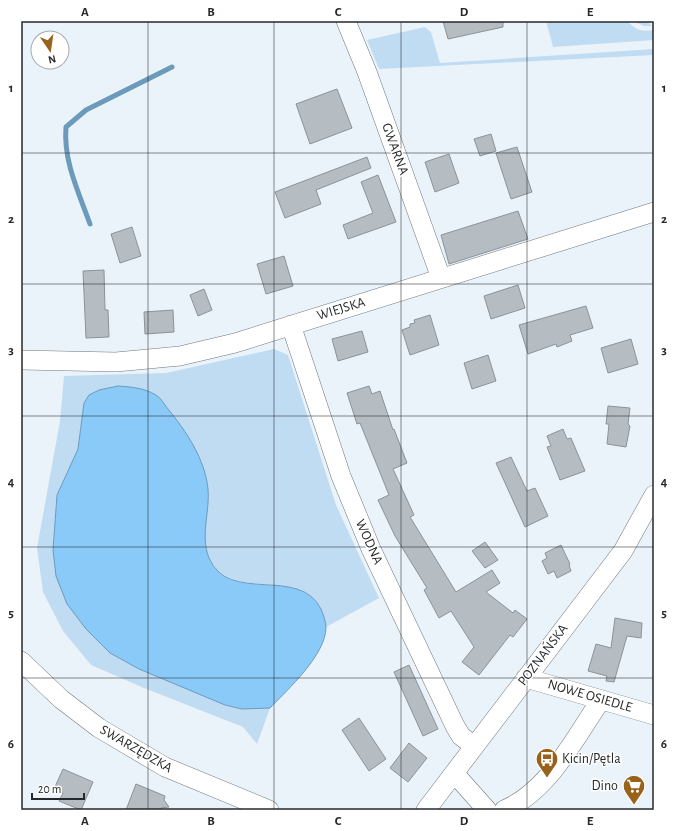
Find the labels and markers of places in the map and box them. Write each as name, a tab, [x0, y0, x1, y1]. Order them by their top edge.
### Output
bus stop icon: Kicin/Pętla	[534, 746, 560, 779]
place label: Kicin/Pętla	[562, 752, 621, 766]
supermarket icon: Dino	[621, 773, 647, 806]
place label: Dino	[591, 779, 618, 793]

